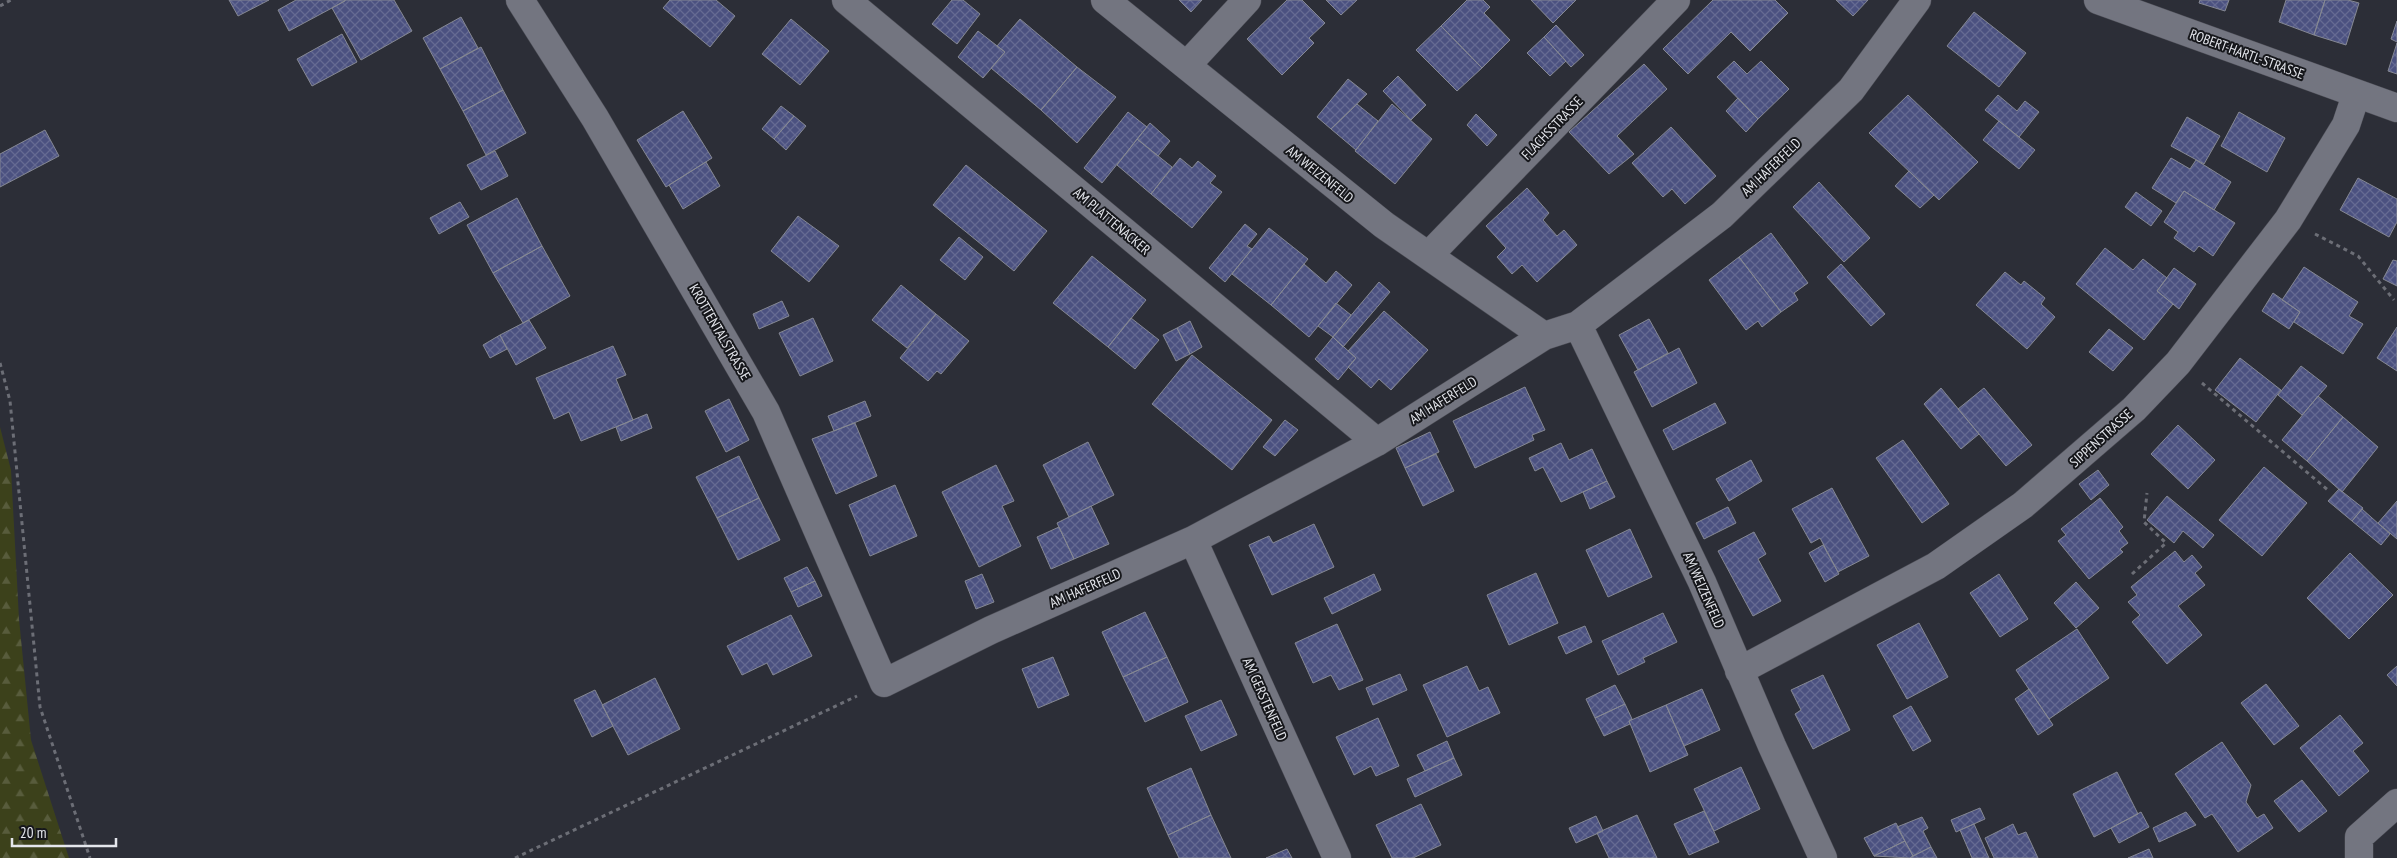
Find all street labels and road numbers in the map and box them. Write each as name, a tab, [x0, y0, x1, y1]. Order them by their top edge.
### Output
street label: ROBERT-HARTL-STRASSE	[2187, 25, 2307, 83]
street label: FLACHSSTRASSE	[1517, 93, 1587, 163]
street label: AM HAFERFELD	[1737, 134, 1805, 200]
street label: AM WEIZENFELD	[1283, 141, 1357, 207]
street label: AM PLATTENACKER	[1070, 183, 1154, 259]
street label: KROTTENTALSTRASSE	[685, 281, 755, 383]
street label: AM HAFERFELD	[1406, 372, 1480, 428]
street label: SIPPENSTRASSE	[2066, 405, 2136, 471]
street label: AM WEIZENFELD	[1679, 549, 1729, 631]
street label: AM HAFERFELD	[1047, 564, 1123, 612]
street label: AM GERSTENFELD	[1239, 655, 1291, 743]

